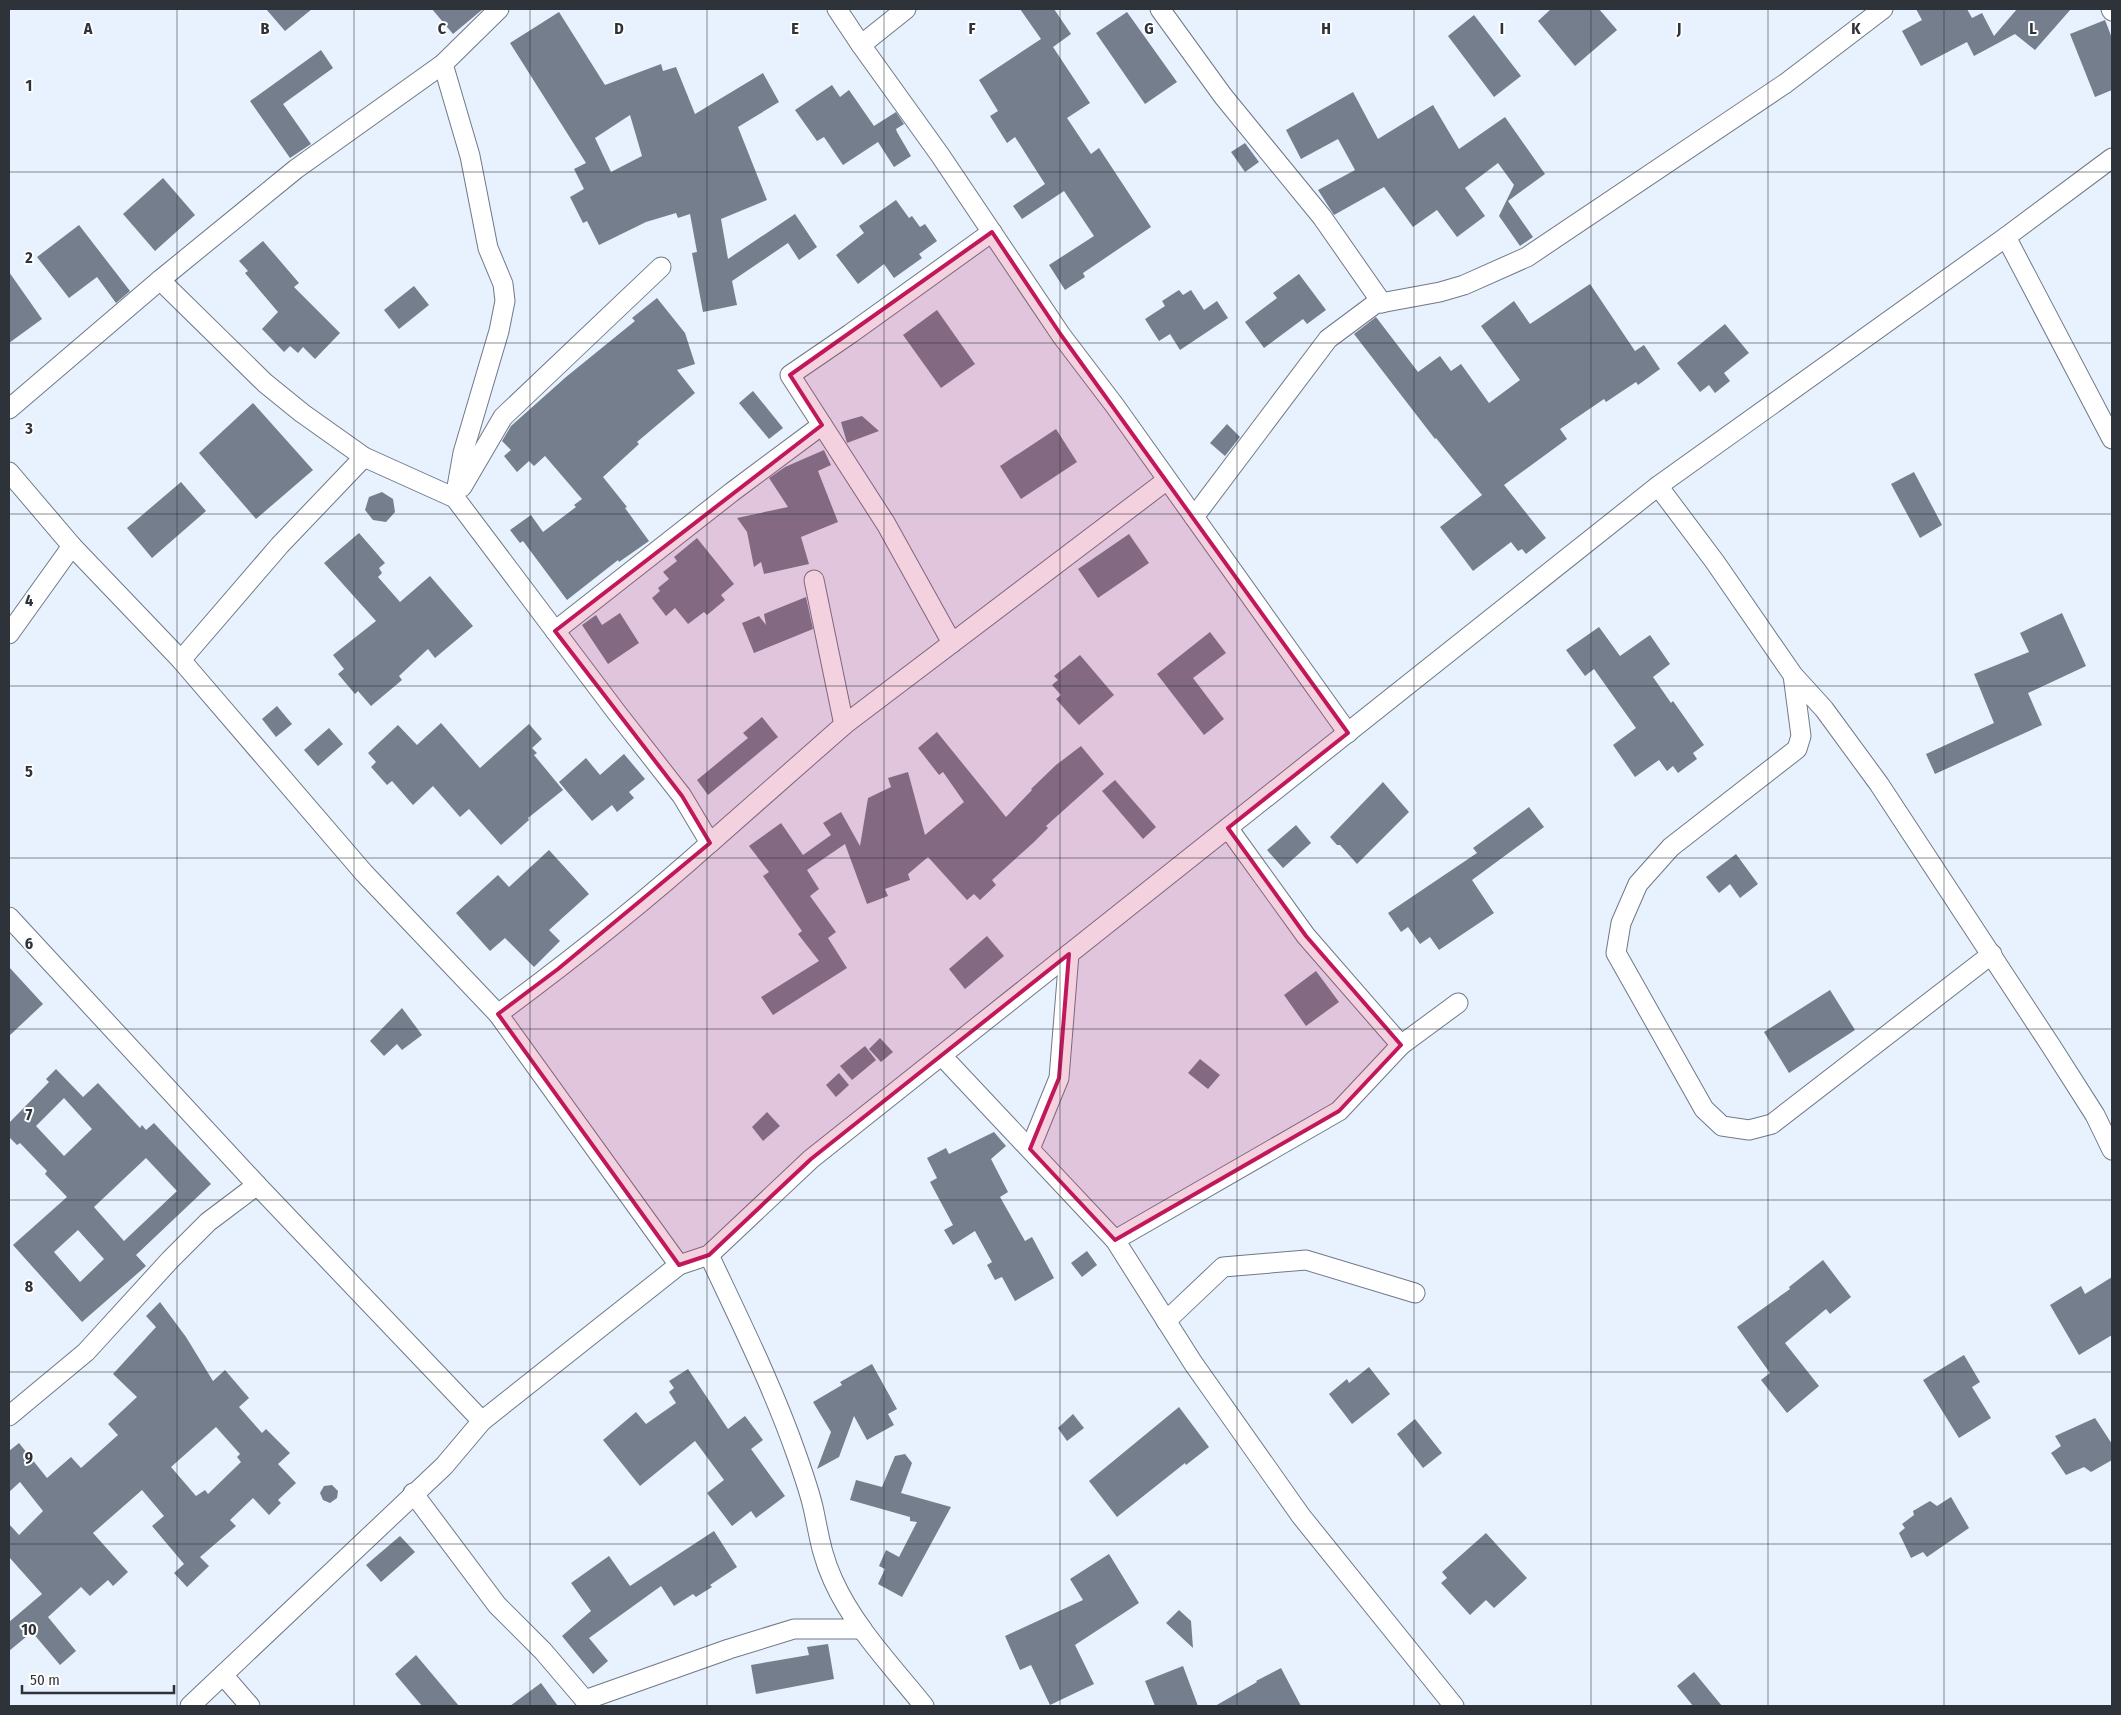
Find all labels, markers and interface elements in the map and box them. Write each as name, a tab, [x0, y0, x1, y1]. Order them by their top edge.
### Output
text: A	[83, 19, 93, 38]
text: B	[261, 19, 270, 38]
text: C	[438, 19, 447, 38]
text: D	[614, 19, 624, 38]
text: E	[791, 19, 799, 38]
text: F	[968, 19, 976, 38]
text: G	[1144, 19, 1154, 38]
text: H	[1321, 19, 1331, 38]
text: I	[1500, 19, 1504, 38]
text: J	[1676, 19, 1681, 38]
text: K	[1851, 19, 1861, 38]
text: L	[2029, 19, 2037, 38]
text: 1	[26, 76, 32, 95]
text: 2	[24, 248, 33, 267]
text: 3	[24, 419, 33, 438]
text: 4	[25, 591, 33, 610]
text: 5	[25, 762, 33, 781]
text: 6	[25, 934, 33, 953]
text: 7	[26, 1105, 33, 1124]
text: 8	[25, 1277, 34, 1296]
text: 9	[25, 1448, 33, 1467]
text: 10	[21, 1620, 37, 1639]
scale bar	[22, 1662, 175, 1694]
text: 50 m	[30, 1671, 60, 1689]

